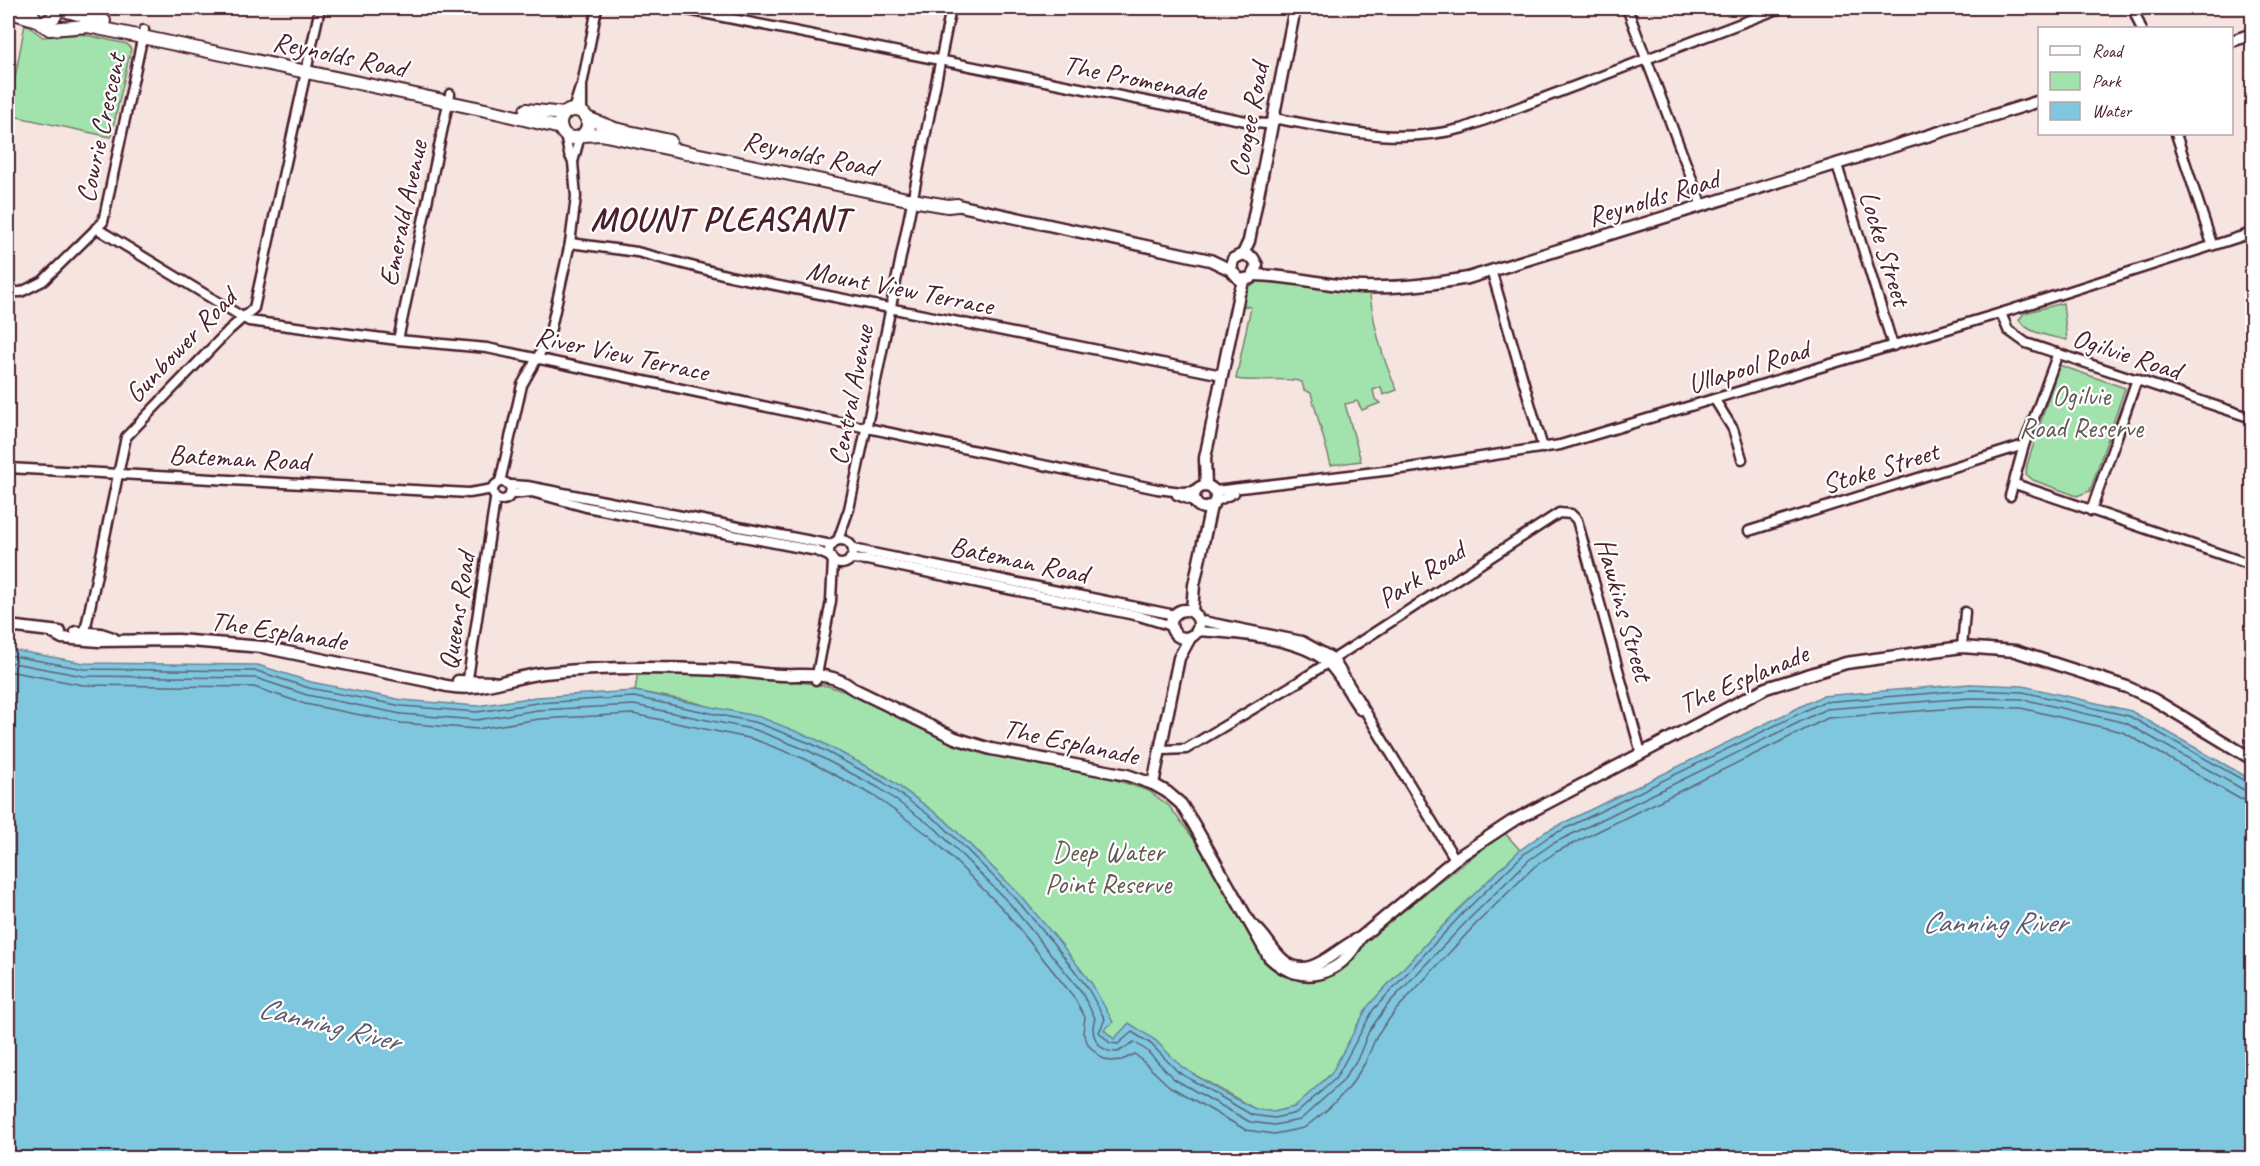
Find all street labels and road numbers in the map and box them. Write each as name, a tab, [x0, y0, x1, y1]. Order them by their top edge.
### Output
street label: Reynolds Road	[270, 23, 414, 87]
street label: The Promenade	[1061, 47, 1211, 109]
street label: Cowrie Crescent	[68, 48, 134, 206]
street label: Coogee Road	[1220, 56, 1277, 180]
street label: Reynolds Road	[740, 122, 884, 186]
street label: Emerald Avenue	[370, 135, 435, 289]
street label: Reynolds Road	[1583, 160, 1727, 234]
street label: Locke Street	[1851, 186, 1920, 312]
street label: Mount View Terrace	[804, 252, 998, 323]
street label: Gunbower Road	[117, 278, 246, 410]
street label: River View Terrace	[532, 318, 714, 389]
street label: Central Avenue	[820, 320, 882, 468]
street label: Ogilvie Road	[2068, 320, 2189, 389]
street label: Ullapool Road	[1683, 330, 1817, 401]
street label: Stoke Street	[1818, 432, 1945, 502]
street label: Bateman Road	[168, 436, 314, 479]
street label: Bateman Road	[947, 528, 1095, 592]
street label: Park Road	[1371, 531, 1475, 616]
street label: Hawkins Street	[1587, 534, 1662, 687]
street label: Queens Road	[430, 546, 484, 672]
street label: The Esplanade	[208, 602, 351, 659]
street label: The Esplanade	[1673, 635, 1815, 721]
street label: The Esplanade	[1000, 710, 1144, 773]

